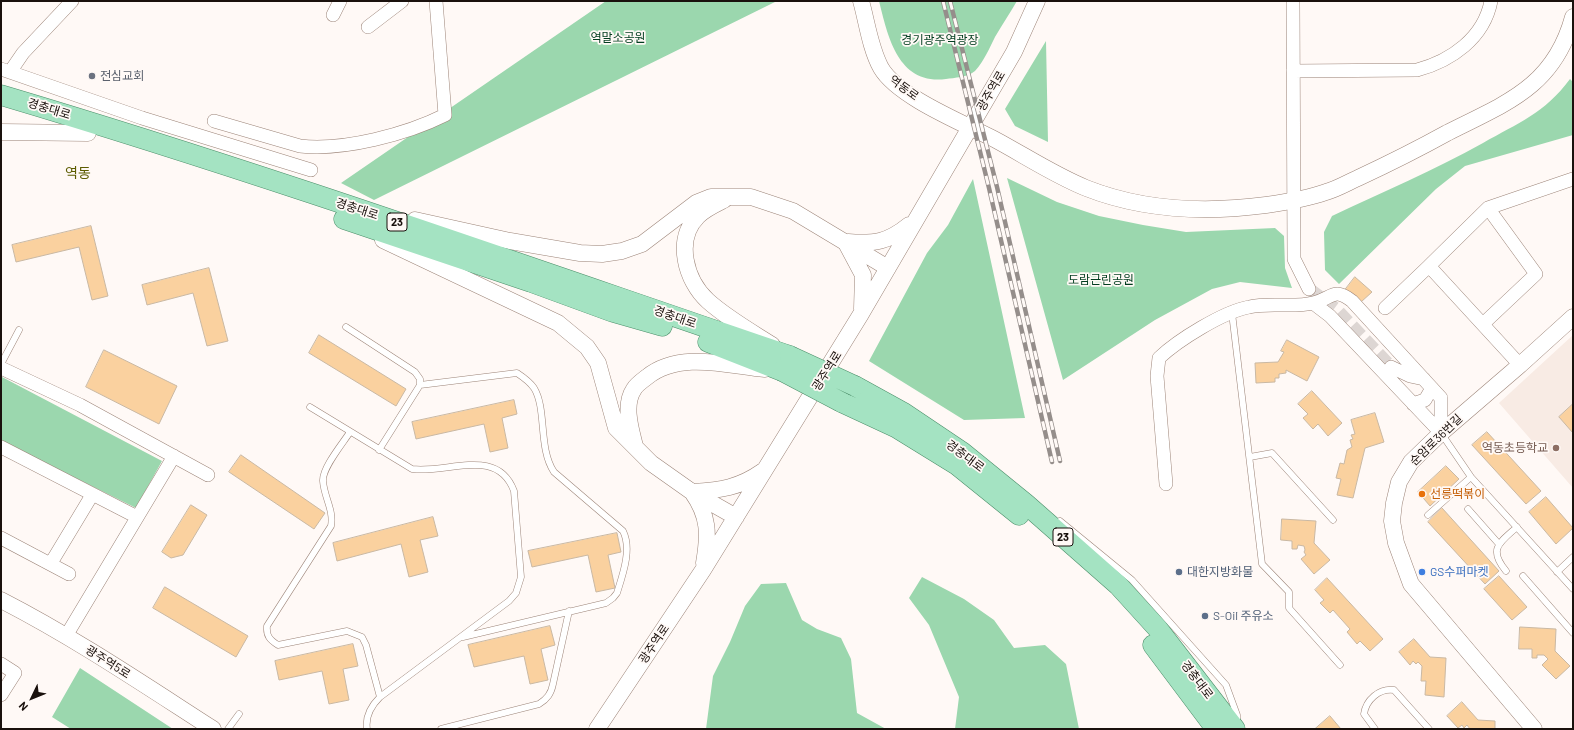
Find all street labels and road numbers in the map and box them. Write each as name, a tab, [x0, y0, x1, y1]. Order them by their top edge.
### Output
street label: 광주역로	[974, 68, 1008, 114]
street label: 역동로	[886, 72, 922, 104]
street label: 경충대로	[26, 96, 72, 122]
street label: 경충대로	[334, 195, 380, 223]
road number: 23	[387, 213, 407, 231]
street label: 경충대로	[652, 303, 698, 331]
street label: 광주역로	[809, 348, 845, 394]
street label: 순암로36번길	[1407, 411, 1465, 469]
street label: 경충대로	[943, 437, 987, 475]
road number: 23	[1053, 528, 1073, 546]
street label: 광주역로	[636, 622, 672, 666]
street label: 광주역5로	[83, 643, 133, 681]
street label: 경충대로	[1178, 658, 1216, 702]

